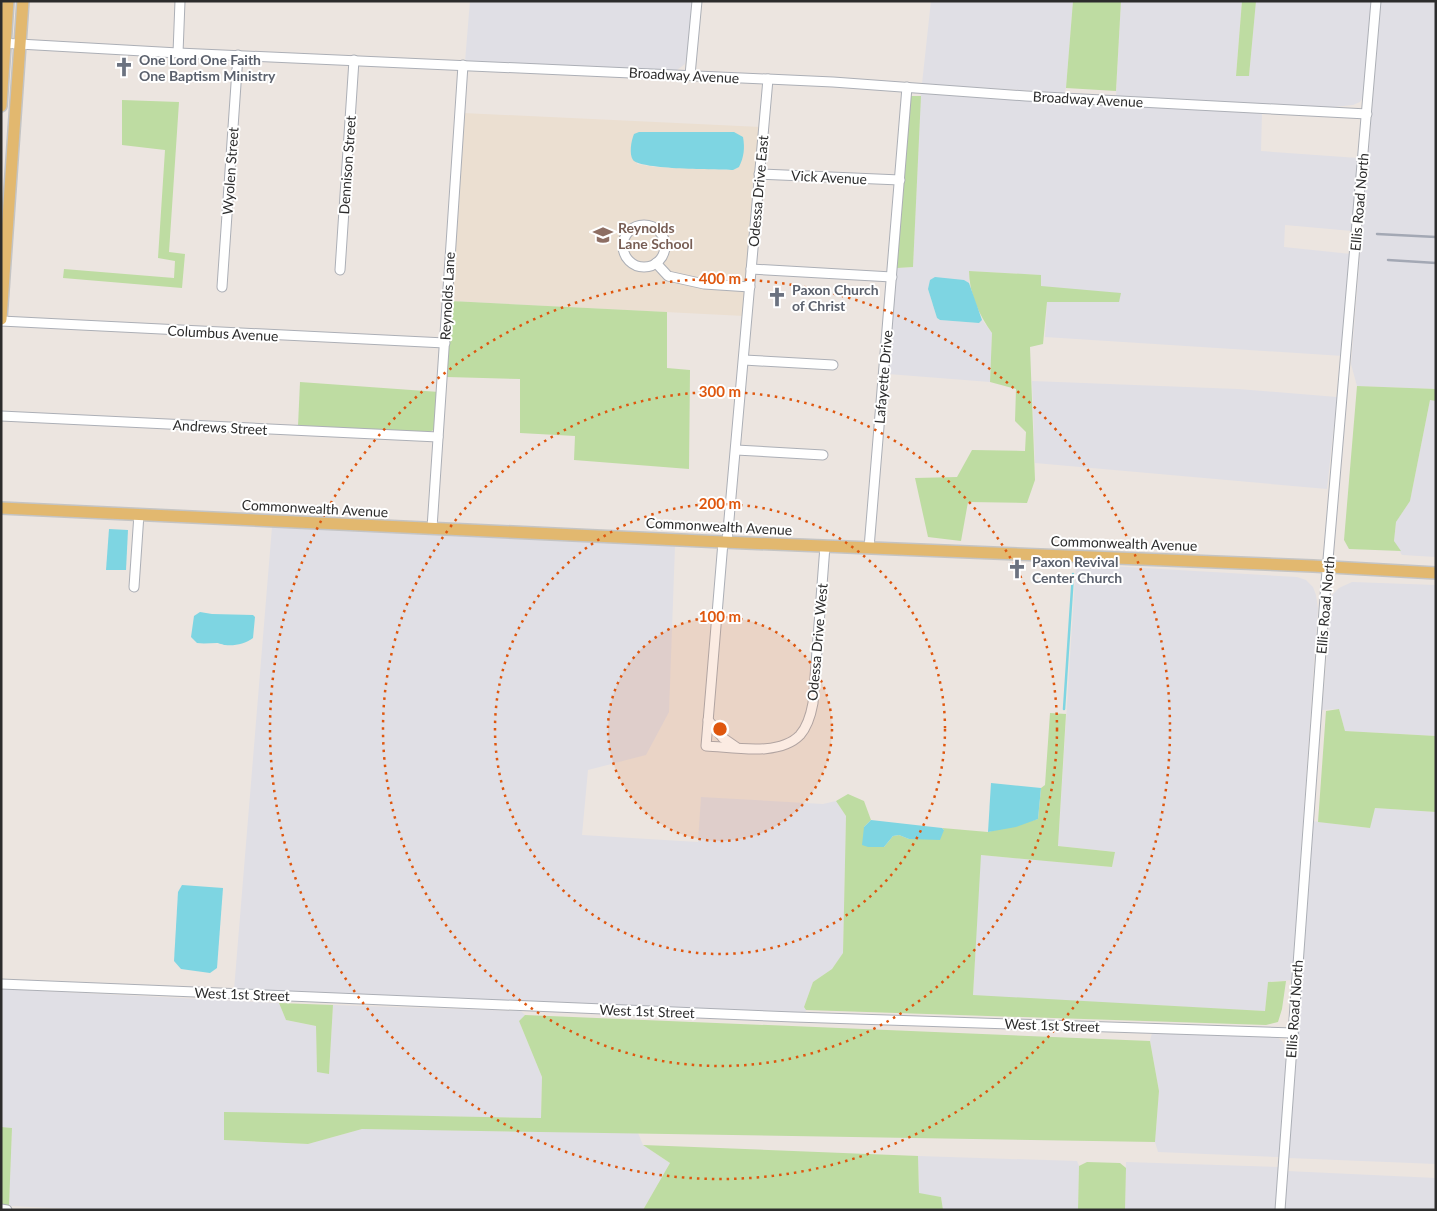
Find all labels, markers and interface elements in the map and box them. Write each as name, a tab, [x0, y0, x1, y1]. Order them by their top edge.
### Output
place label: One Lord One Faith One Baptism Ministry	[139, 51, 276, 84]
church icon: One Lord One Faith One Baptism Ministry	[113, 56, 135, 78]
street label: Broadway Avenue	[628, 64, 740, 86]
street label: Broadway Avenue	[1032, 88, 1144, 110]
street label: Dennison Street	[335, 115, 359, 215]
street label: Wyolen Street	[218, 126, 242, 216]
street label: Odessa Drive East	[745, 134, 771, 248]
street label: Ellis Road North	[1346, 152, 1372, 252]
street label: Vick Avenue	[791, 167, 867, 187]
place label: Reynolds Lane School	[618, 219, 693, 252]
school or university icon: Reynolds Lane School	[592, 224, 614, 246]
street label: Reynolds Lane	[436, 251, 458, 341]
text: 400 m	[699, 269, 741, 287]
place label: Paxon Church of Christ	[792, 281, 879, 314]
church icon: Paxon Church of Christ	[766, 286, 788, 308]
street label: Columbus Avenue	[167, 322, 279, 344]
street label: Lafayette Drive	[870, 329, 896, 425]
text: 300 m	[699, 382, 741, 400]
street label: Andrews Street	[172, 416, 268, 438]
text: 200 m	[699, 494, 741, 512]
street label: Commonwealth Avenue	[241, 496, 389, 520]
street label: Commonwealth Avenue	[645, 514, 793, 538]
street label: Commonwealth Avenue	[1050, 532, 1198, 554]
place label: Paxon Revival Center Church	[1032, 553, 1122, 586]
street label: Ellis Road North	[1312, 555, 1338, 655]
church icon: Paxon Revival Center Church	[1006, 558, 1028, 580]
street label: Odessa Drive West	[803, 582, 831, 702]
text: 100 m	[699, 607, 741, 625]
centre of rings	[711, 720, 729, 738]
street label: Ellis Road North	[1282, 959, 1306, 1059]
street label: West 1st Street	[194, 984, 290, 1004]
street label: West 1st Street	[599, 1001, 695, 1021]
street label: West 1st Street	[1004, 1015, 1100, 1035]

